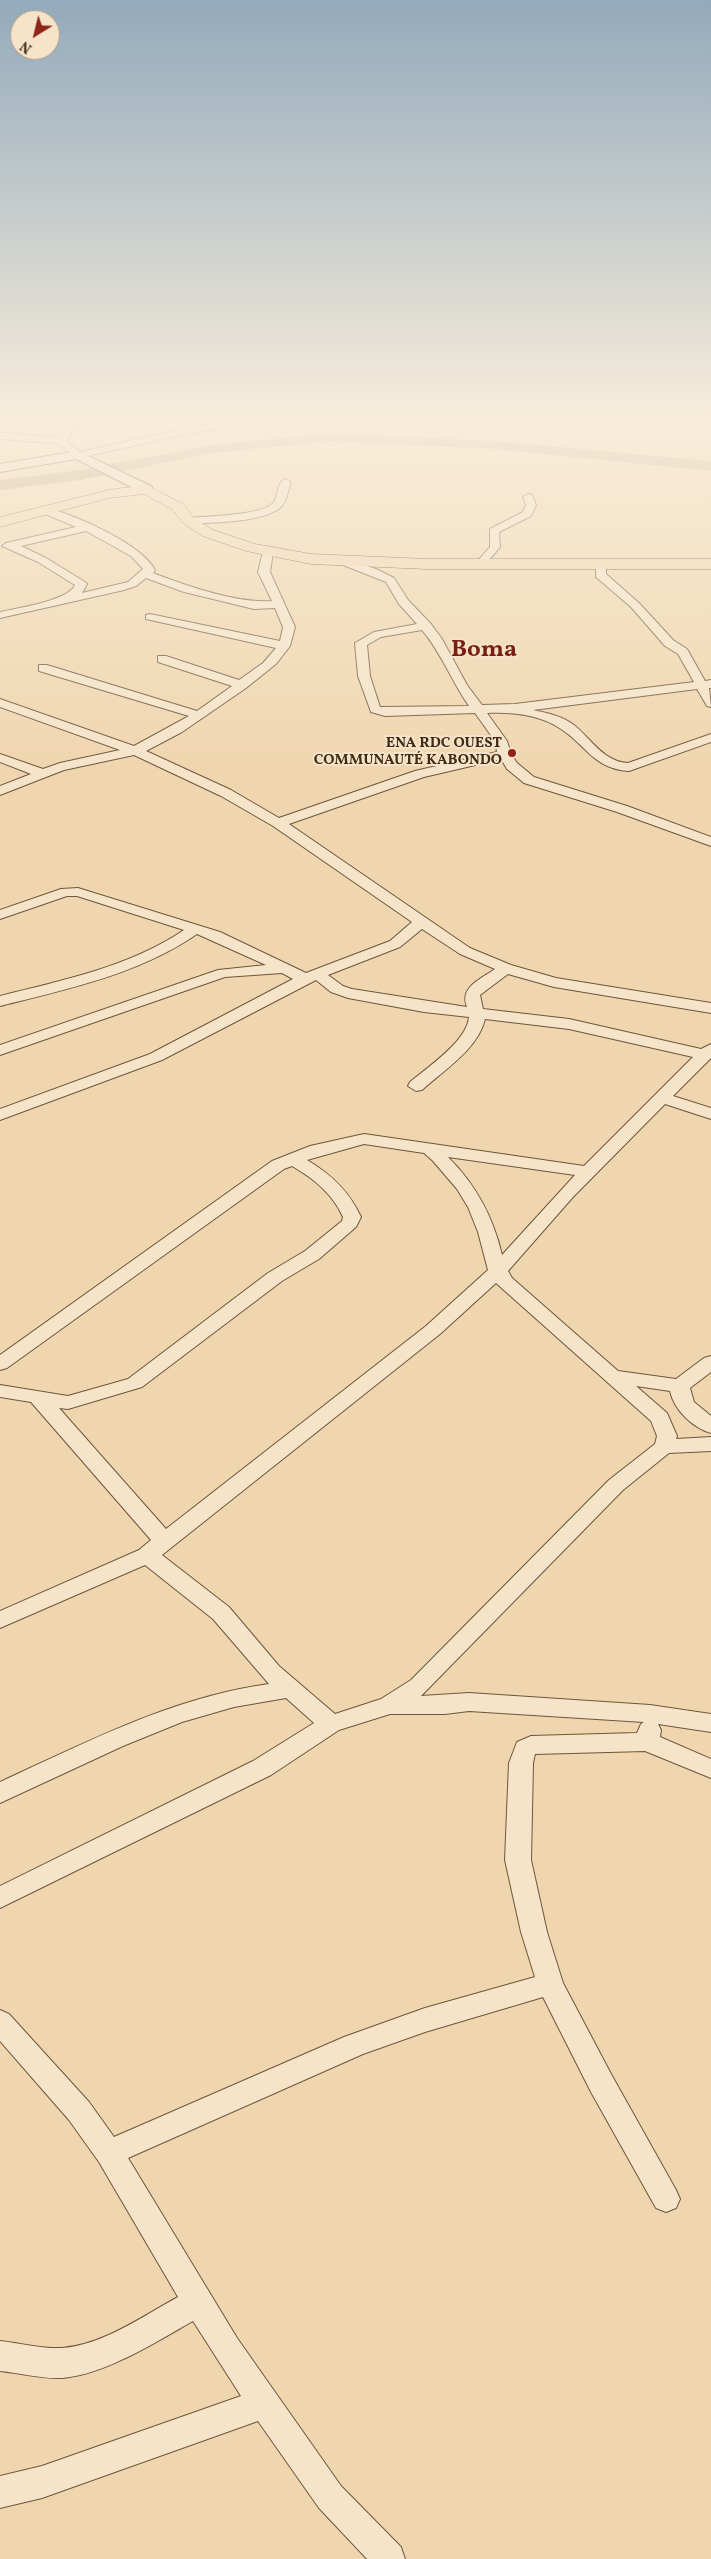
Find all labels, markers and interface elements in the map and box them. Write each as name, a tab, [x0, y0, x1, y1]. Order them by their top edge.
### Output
north arrow	[10, 10, 60, 60]
text: N	[17, 36, 36, 57]
district label: Boma	[451, 638, 517, 666]
place label: ENA RDC OUEST COMMUNAUTÉ KABONDO	[314, 735, 502, 770]
marker: ENA RDC OUEST COMMUNAUTÉ KABONDO	[506, 747, 518, 759]

